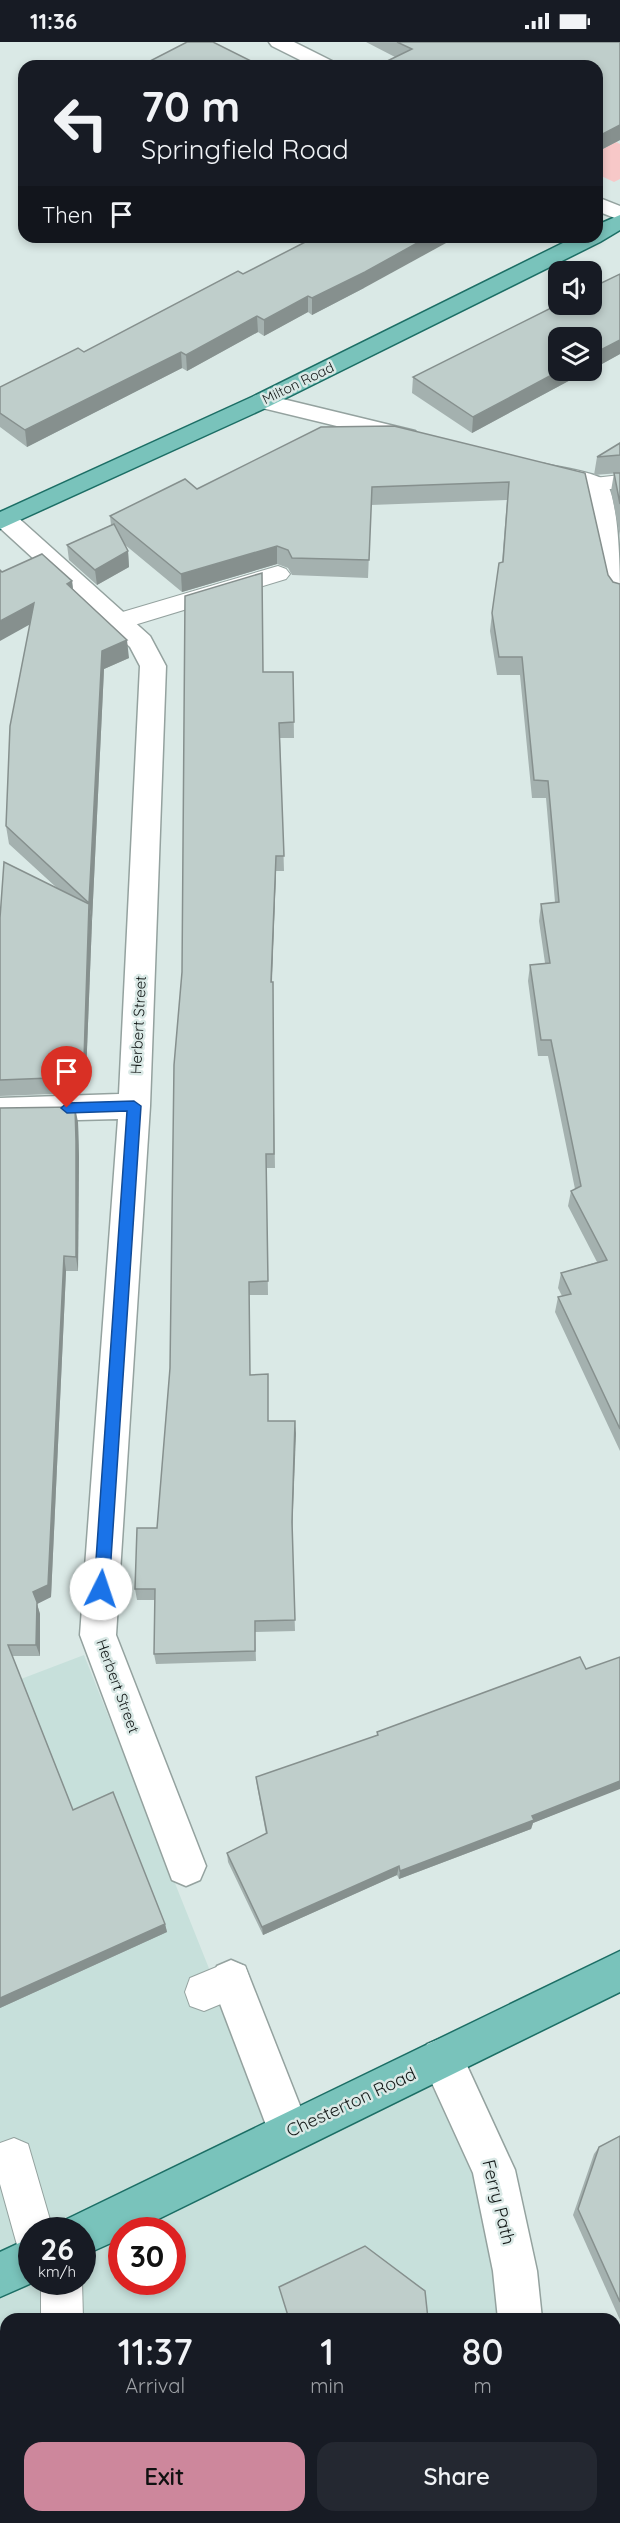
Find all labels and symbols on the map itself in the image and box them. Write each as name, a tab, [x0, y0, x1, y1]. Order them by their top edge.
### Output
street label: Milton Road	[259, 358, 337, 408]
street label: Herbert Street	[126, 975, 150, 1075]
pin	[41, 1046, 92, 1108]
position arrow	[69, 1557, 133, 1621]
street label: Herbert Street	[92, 1636, 144, 1736]
street label: Chesterton Road	[282, 2062, 420, 2142]
street label: Ferry Path	[477, 2157, 521, 2247]
speed limit sign: 30	[108, 2217, 186, 2295]

